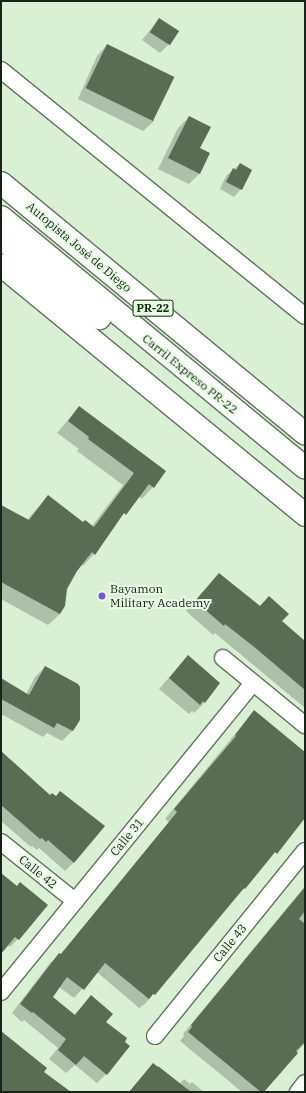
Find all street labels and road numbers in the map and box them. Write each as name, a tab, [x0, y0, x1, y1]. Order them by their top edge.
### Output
street label: Autopista José de Diego	[24, 199, 134, 295]
road number: PR-22	[132, 299, 174, 317]
street label: Carril Expreso PR-22	[139, 331, 241, 417]
street label: Calle 31	[107, 815, 147, 859]
street label: Calle 42	[16, 852, 60, 892]
street label: Calle 43	[210, 921, 250, 965]

